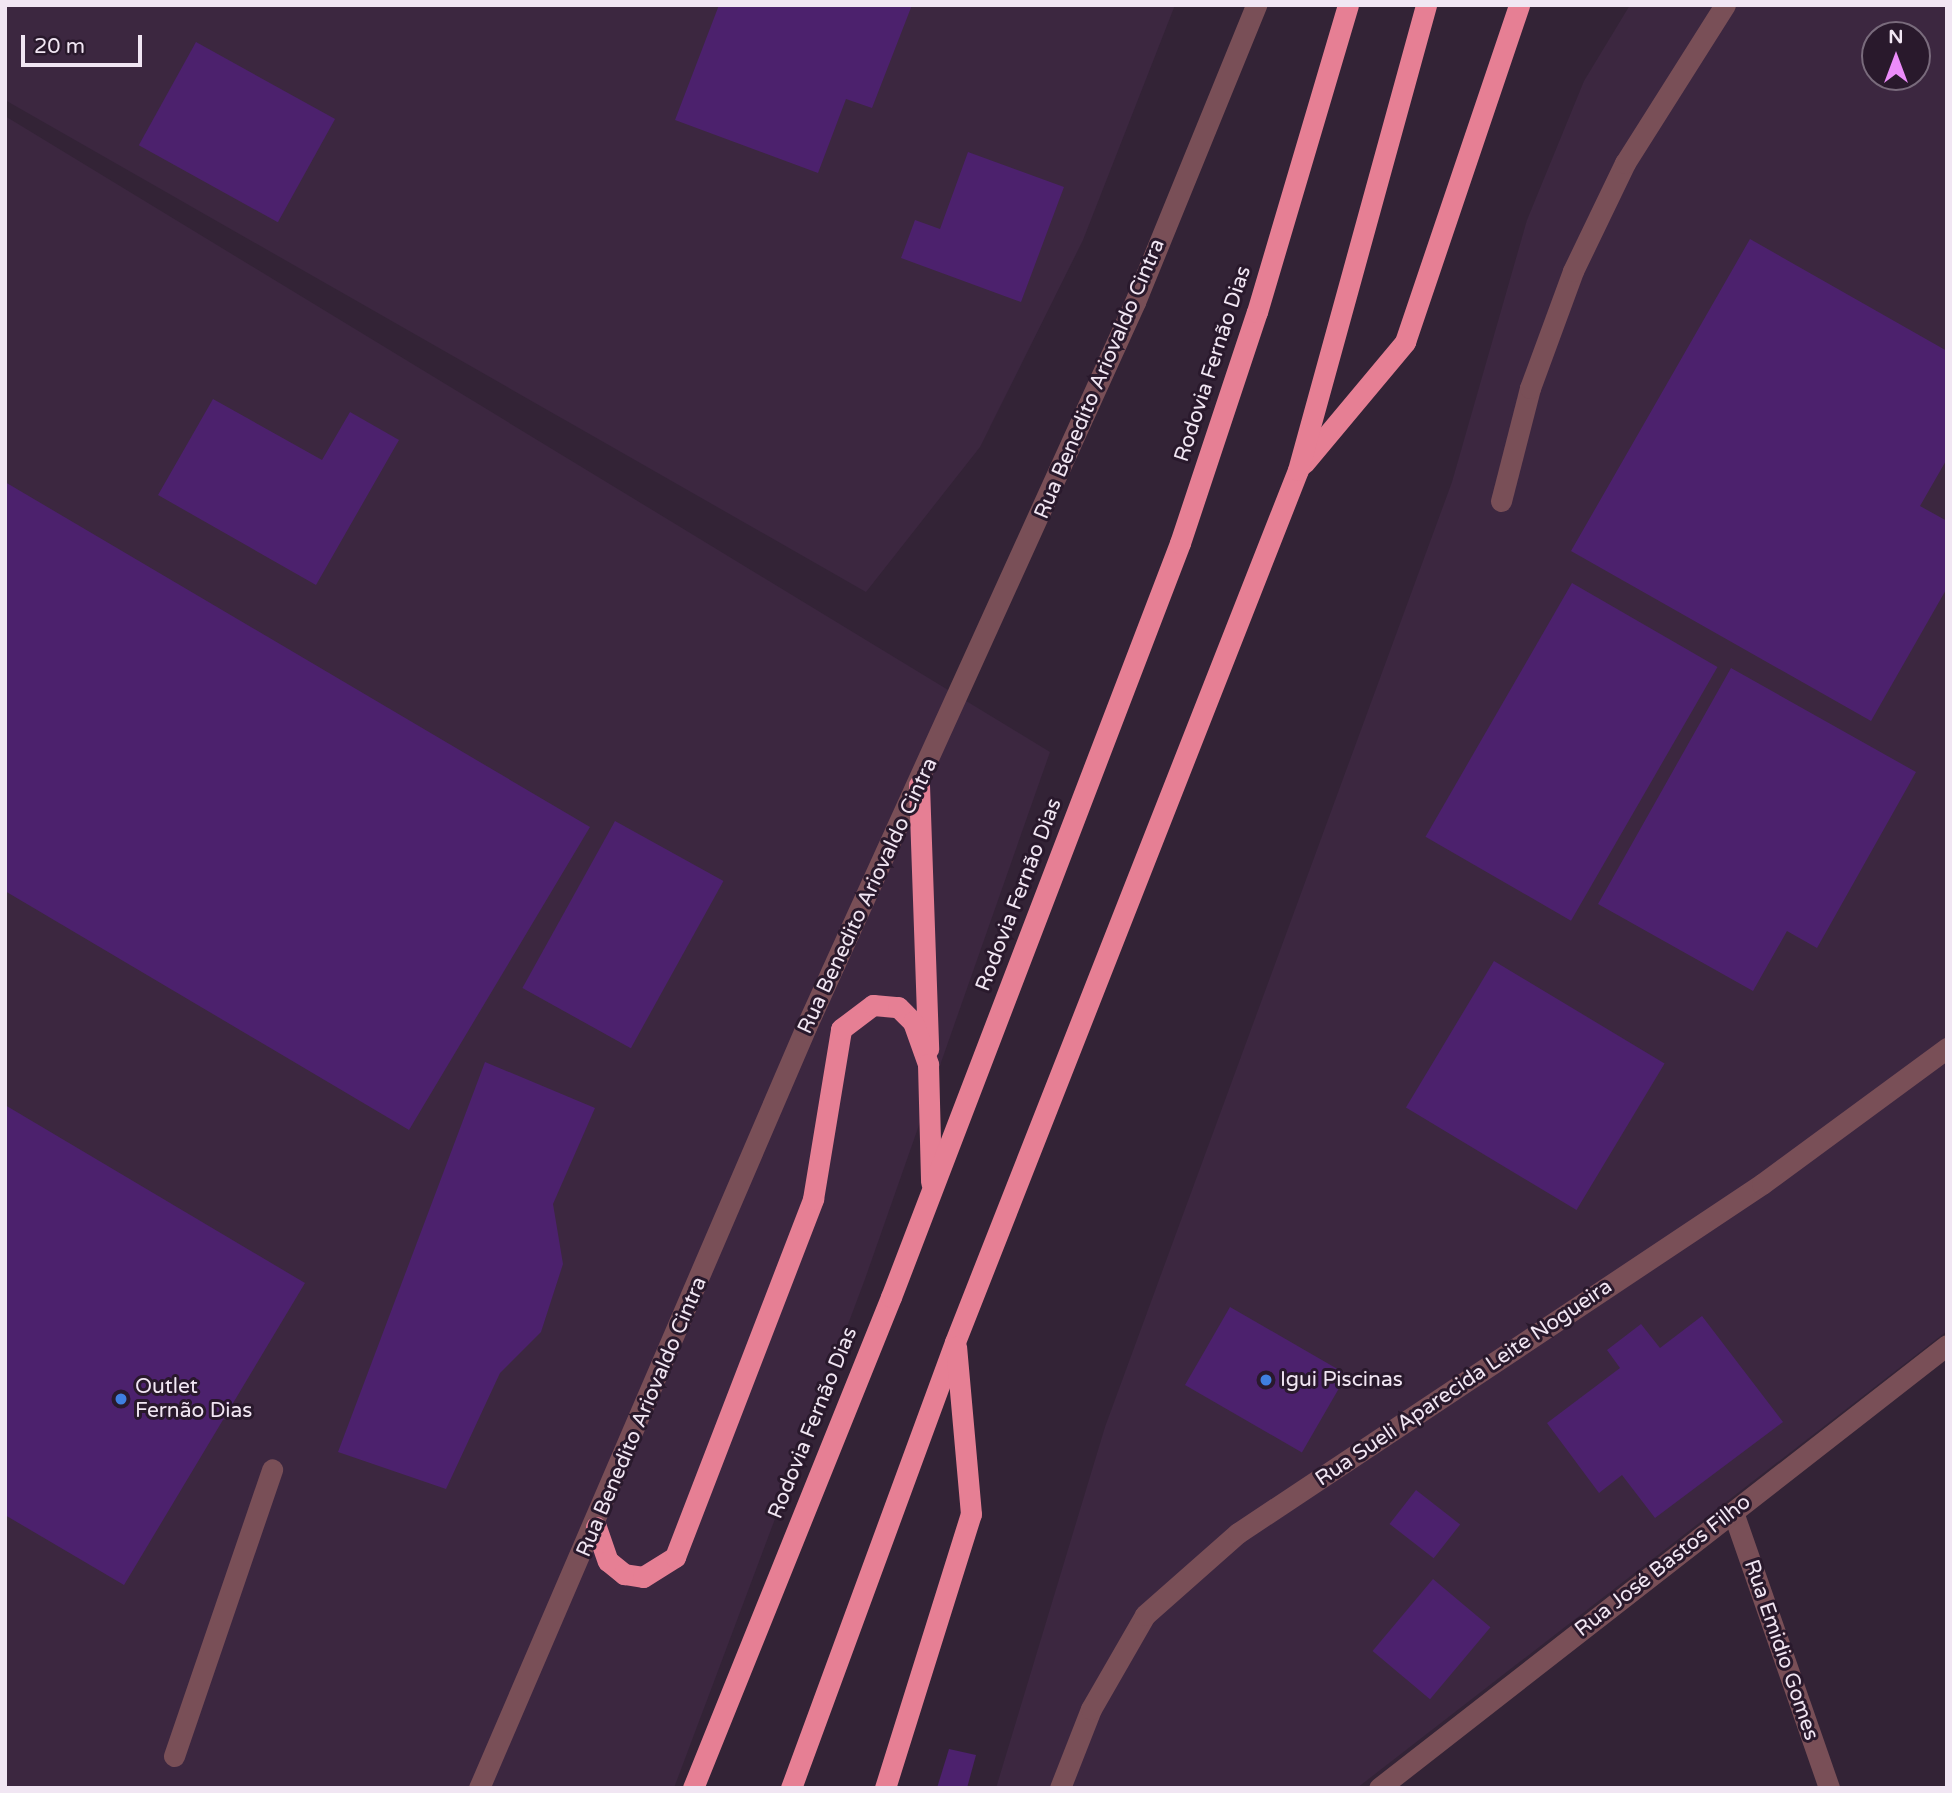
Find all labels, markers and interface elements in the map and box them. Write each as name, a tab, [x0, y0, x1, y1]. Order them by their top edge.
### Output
scale bar	[24, 21, 145, 65]
north arrow	[1861, 21, 1931, 91]
text: N	[1888, 26, 1904, 48]
text: 20 m	[34, 34, 85, 59]
street label: Rua Benedito Ariovaldo Cintra	[1029, 235, 1171, 523]
street label: Rodovia Fernão Dias	[1169, 263, 1257, 465]
street label: Rua Benedito Ariovaldo Cintra	[793, 754, 943, 1038]
street label: Rodovia Fernão Dias	[971, 795, 1067, 995]
street label: Rua Benedito Ariovaldo Cintra	[571, 1273, 713, 1561]
street label: Rua Sueli Aparecida Leite Nogueira	[1311, 1274, 1617, 1492]
street label: Rodovia Fernão Dias	[763, 1323, 863, 1523]
place label: Igui Piscinas	[1280, 1367, 1403, 1393]
marker: Igui Piscinas	[1258, 1372, 1274, 1388]
place label: Outlet Fernão Dias	[135, 1374, 252, 1424]
marker: Outlet Fernão Dias	[113, 1391, 129, 1407]
street label: Rua José Bastos Filho	[1570, 1490, 1756, 1642]
street label: Rua Emidio Gomes	[1738, 1556, 1824, 1744]

